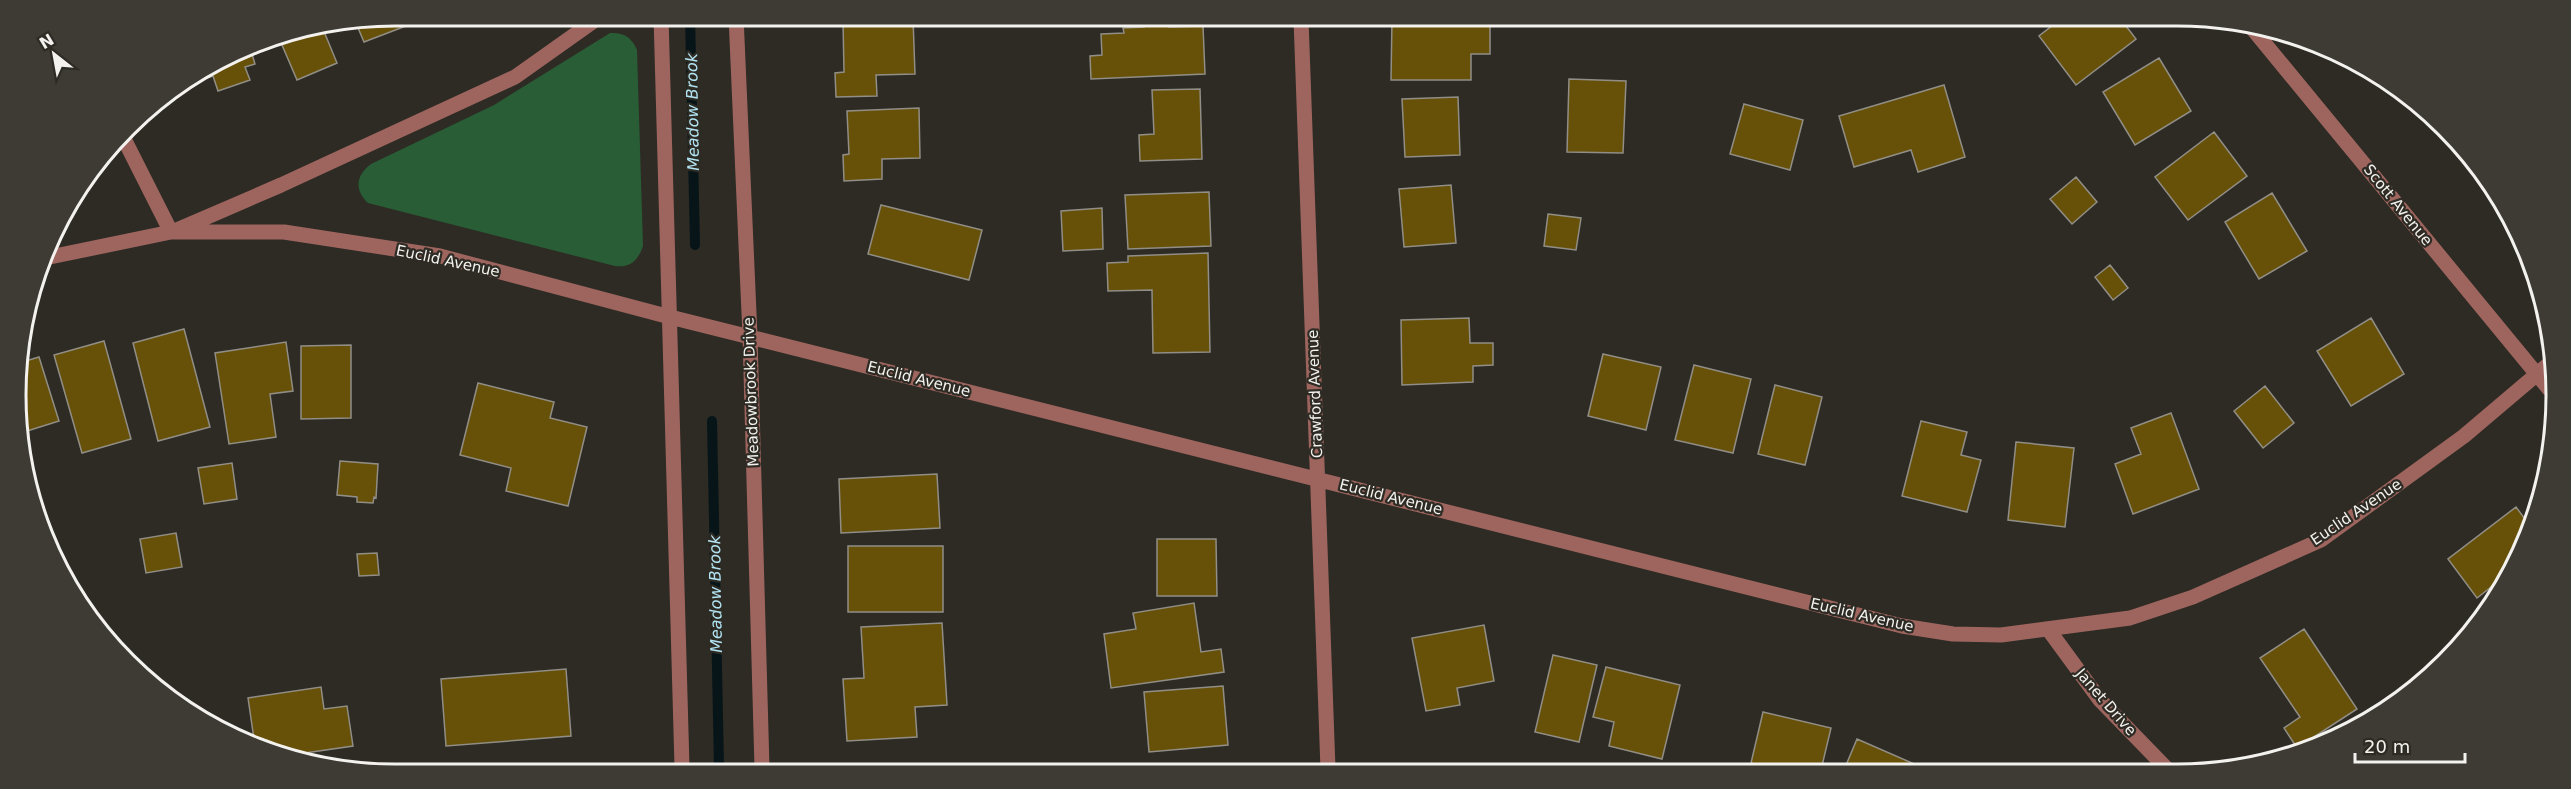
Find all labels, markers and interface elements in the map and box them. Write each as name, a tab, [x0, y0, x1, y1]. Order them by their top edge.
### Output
north arrow	[24, 24, 84, 84]
text: N	[36, 30, 57, 53]
water label: Meadow Brook	[682, 52, 703, 171]
street label: Scott Avenue	[2360, 161, 2436, 249]
street label: Euclid Avenue	[394, 241, 502, 281]
street label: Meadowbrook Drive	[739, 317, 763, 467]
street label: Crawford Avenue	[1304, 329, 1326, 459]
street label: Euclid Avenue	[866, 357, 972, 401]
street label: Euclid Avenue	[1338, 475, 1444, 519]
street label: Euclid Avenue	[2307, 475, 2405, 549]
water label: Meadow Brook	[705, 534, 726, 653]
street label: Euclid Avenue	[1809, 594, 1915, 636]
street label: Janet Drive	[2071, 664, 2140, 739]
scale bar	[2355, 726, 2464, 764]
text: 20 m	[2364, 736, 2410, 757]

